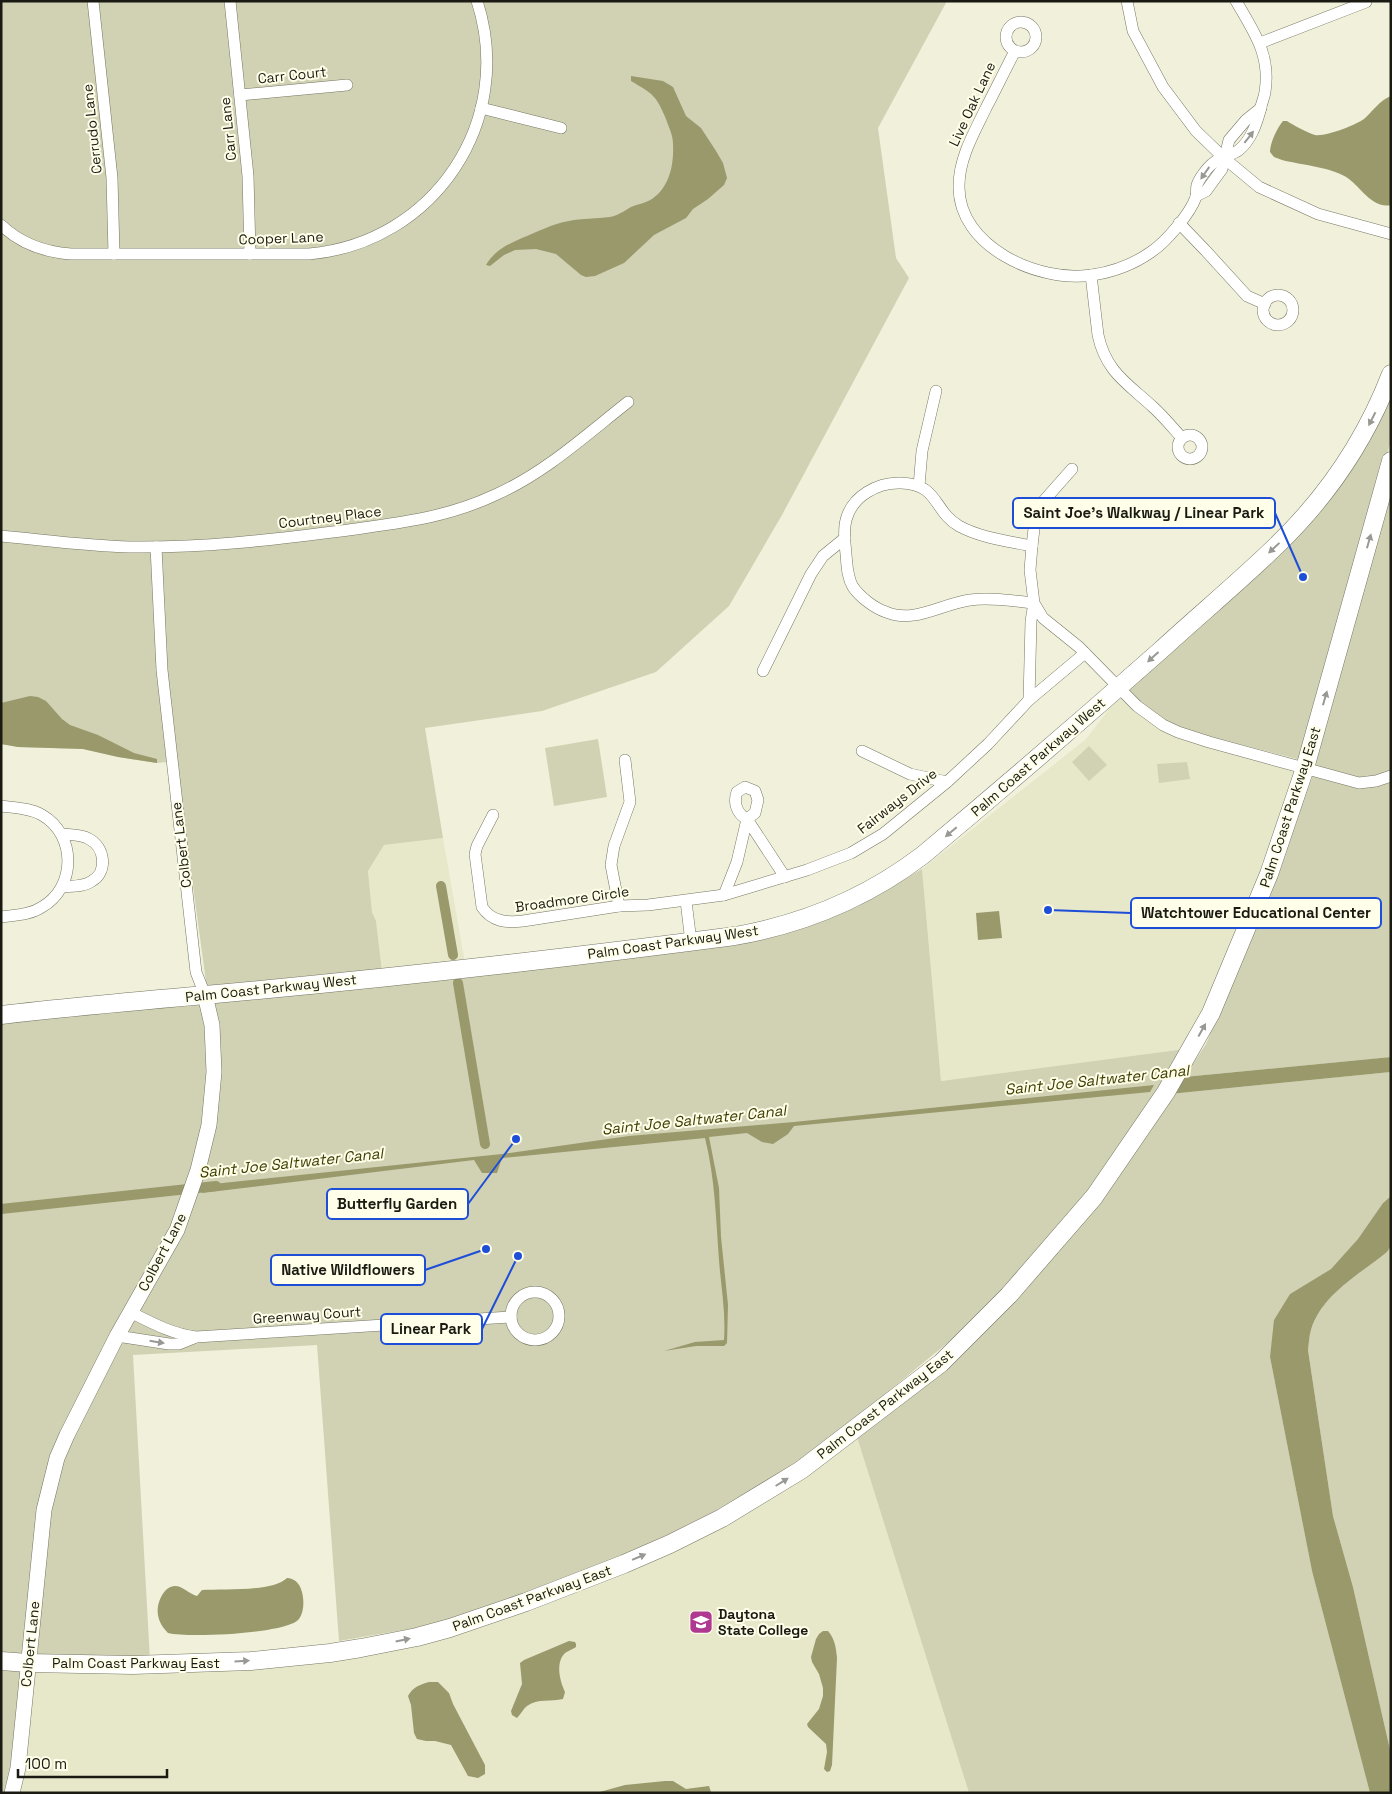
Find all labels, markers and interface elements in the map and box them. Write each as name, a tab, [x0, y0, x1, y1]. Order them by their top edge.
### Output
street label: Live Oak Lane	[945, 59, 999, 149]
street label: Carr Court	[257, 62, 327, 88]
street label: Cerrudo Lane	[78, 83, 106, 175]
street label: Carr Lane	[216, 96, 240, 162]
one-way arrow	[1243, 131, 1254, 144]
one-way arrow	[1200, 167, 1210, 180]
street label: Cooper Lane	[238, 228, 324, 248]
one-way arrow	[1367, 412, 1375, 426]
callout: Saint Joe's Walkway / Linear Park	[1013, 498, 1275, 528]
street label: Courtney Place	[278, 502, 382, 532]
text: Saint Joe's Walkway / Linear Park	[1023, 503, 1265, 522]
one-way arrow	[1365, 534, 1373, 549]
one-way arrow	[1268, 542, 1280, 554]
one-way arrow	[1147, 651, 1159, 663]
one-way arrow	[1321, 690, 1329, 705]
street label: Palm Coast Parkway West	[967, 694, 1109, 820]
street label: Palm Coast Parkway East	[1255, 724, 1325, 890]
street label: Fairways Drive	[854, 764, 940, 838]
street label: Colbert Lane	[167, 801, 195, 889]
one-way arrow	[945, 826, 957, 838]
street label: Broadmore Circle	[514, 882, 630, 916]
callout: Watchtower Educational Center	[1131, 898, 1381, 928]
text: Watchtower Educational Center	[1141, 903, 1371, 922]
street label: Palm Coast Parkway West	[586, 921, 760, 963]
street label: Palm Coast Parkway West	[184, 970, 358, 1006]
one-way arrow	[1197, 1023, 1206, 1037]
water label: Saint Joe Saltwater Canal	[1004, 1060, 1192, 1099]
water label: Saint Joe Saltwater Canal	[601, 1100, 789, 1139]
water label: Saint Joe Saltwater Canal	[198, 1143, 386, 1182]
callout: Butterfly Garden	[327, 1189, 468, 1219]
text: Butterfly Garden	[337, 1194, 457, 1213]
street label: Colbert Lane	[134, 1210, 190, 1294]
callout: Native Wildflowers	[271, 1255, 425, 1285]
text: Native Wildflowers	[281, 1260, 415, 1279]
street label: Greenway Court	[252, 1302, 362, 1328]
callout: Linear Park	[381, 1314, 482, 1344]
text: Linear Park	[391, 1319, 472, 1338]
one-way arrow	[149, 1338, 165, 1346]
street label: Palm Coast Parkway East	[813, 1345, 957, 1463]
one-way arrow	[776, 1477, 789, 1486]
one-way arrow	[632, 1553, 646, 1561]
street label: Palm Coast Parkway East	[450, 1561, 614, 1635]
street label: Colbert Lane	[17, 1600, 43, 1688]
place label: Daytona State College	[718, 1605, 808, 1639]
school or university icon: Daytona State College	[688, 1609, 714, 1635]
one-way arrow	[396, 1636, 411, 1644]
street label: Palm Coast Parkway East	[52, 1654, 220, 1672]
one-way arrow	[235, 1657, 251, 1665]
scale bar	[18, 1746, 166, 1778]
text: 100 m	[25, 1754, 67, 1773]

